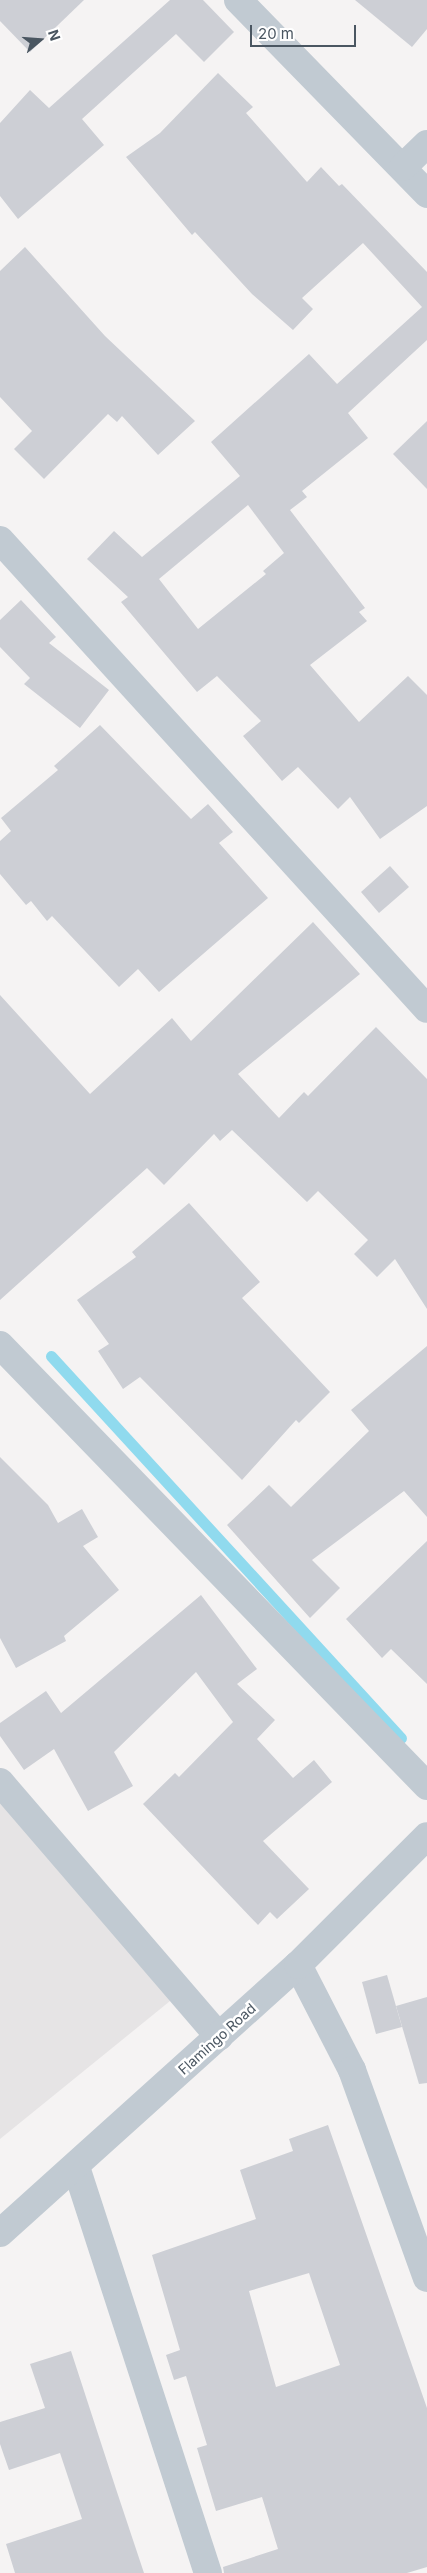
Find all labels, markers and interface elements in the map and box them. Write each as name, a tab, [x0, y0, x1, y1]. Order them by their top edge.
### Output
north arrow	[15, 15, 65, 65]
scale bar	[252, 15, 358, 47]
text: 20 m	[258, 24, 294, 43]
text: N	[45, 28, 64, 43]
street label: Flamingo Road	[175, 2000, 259, 2078]

